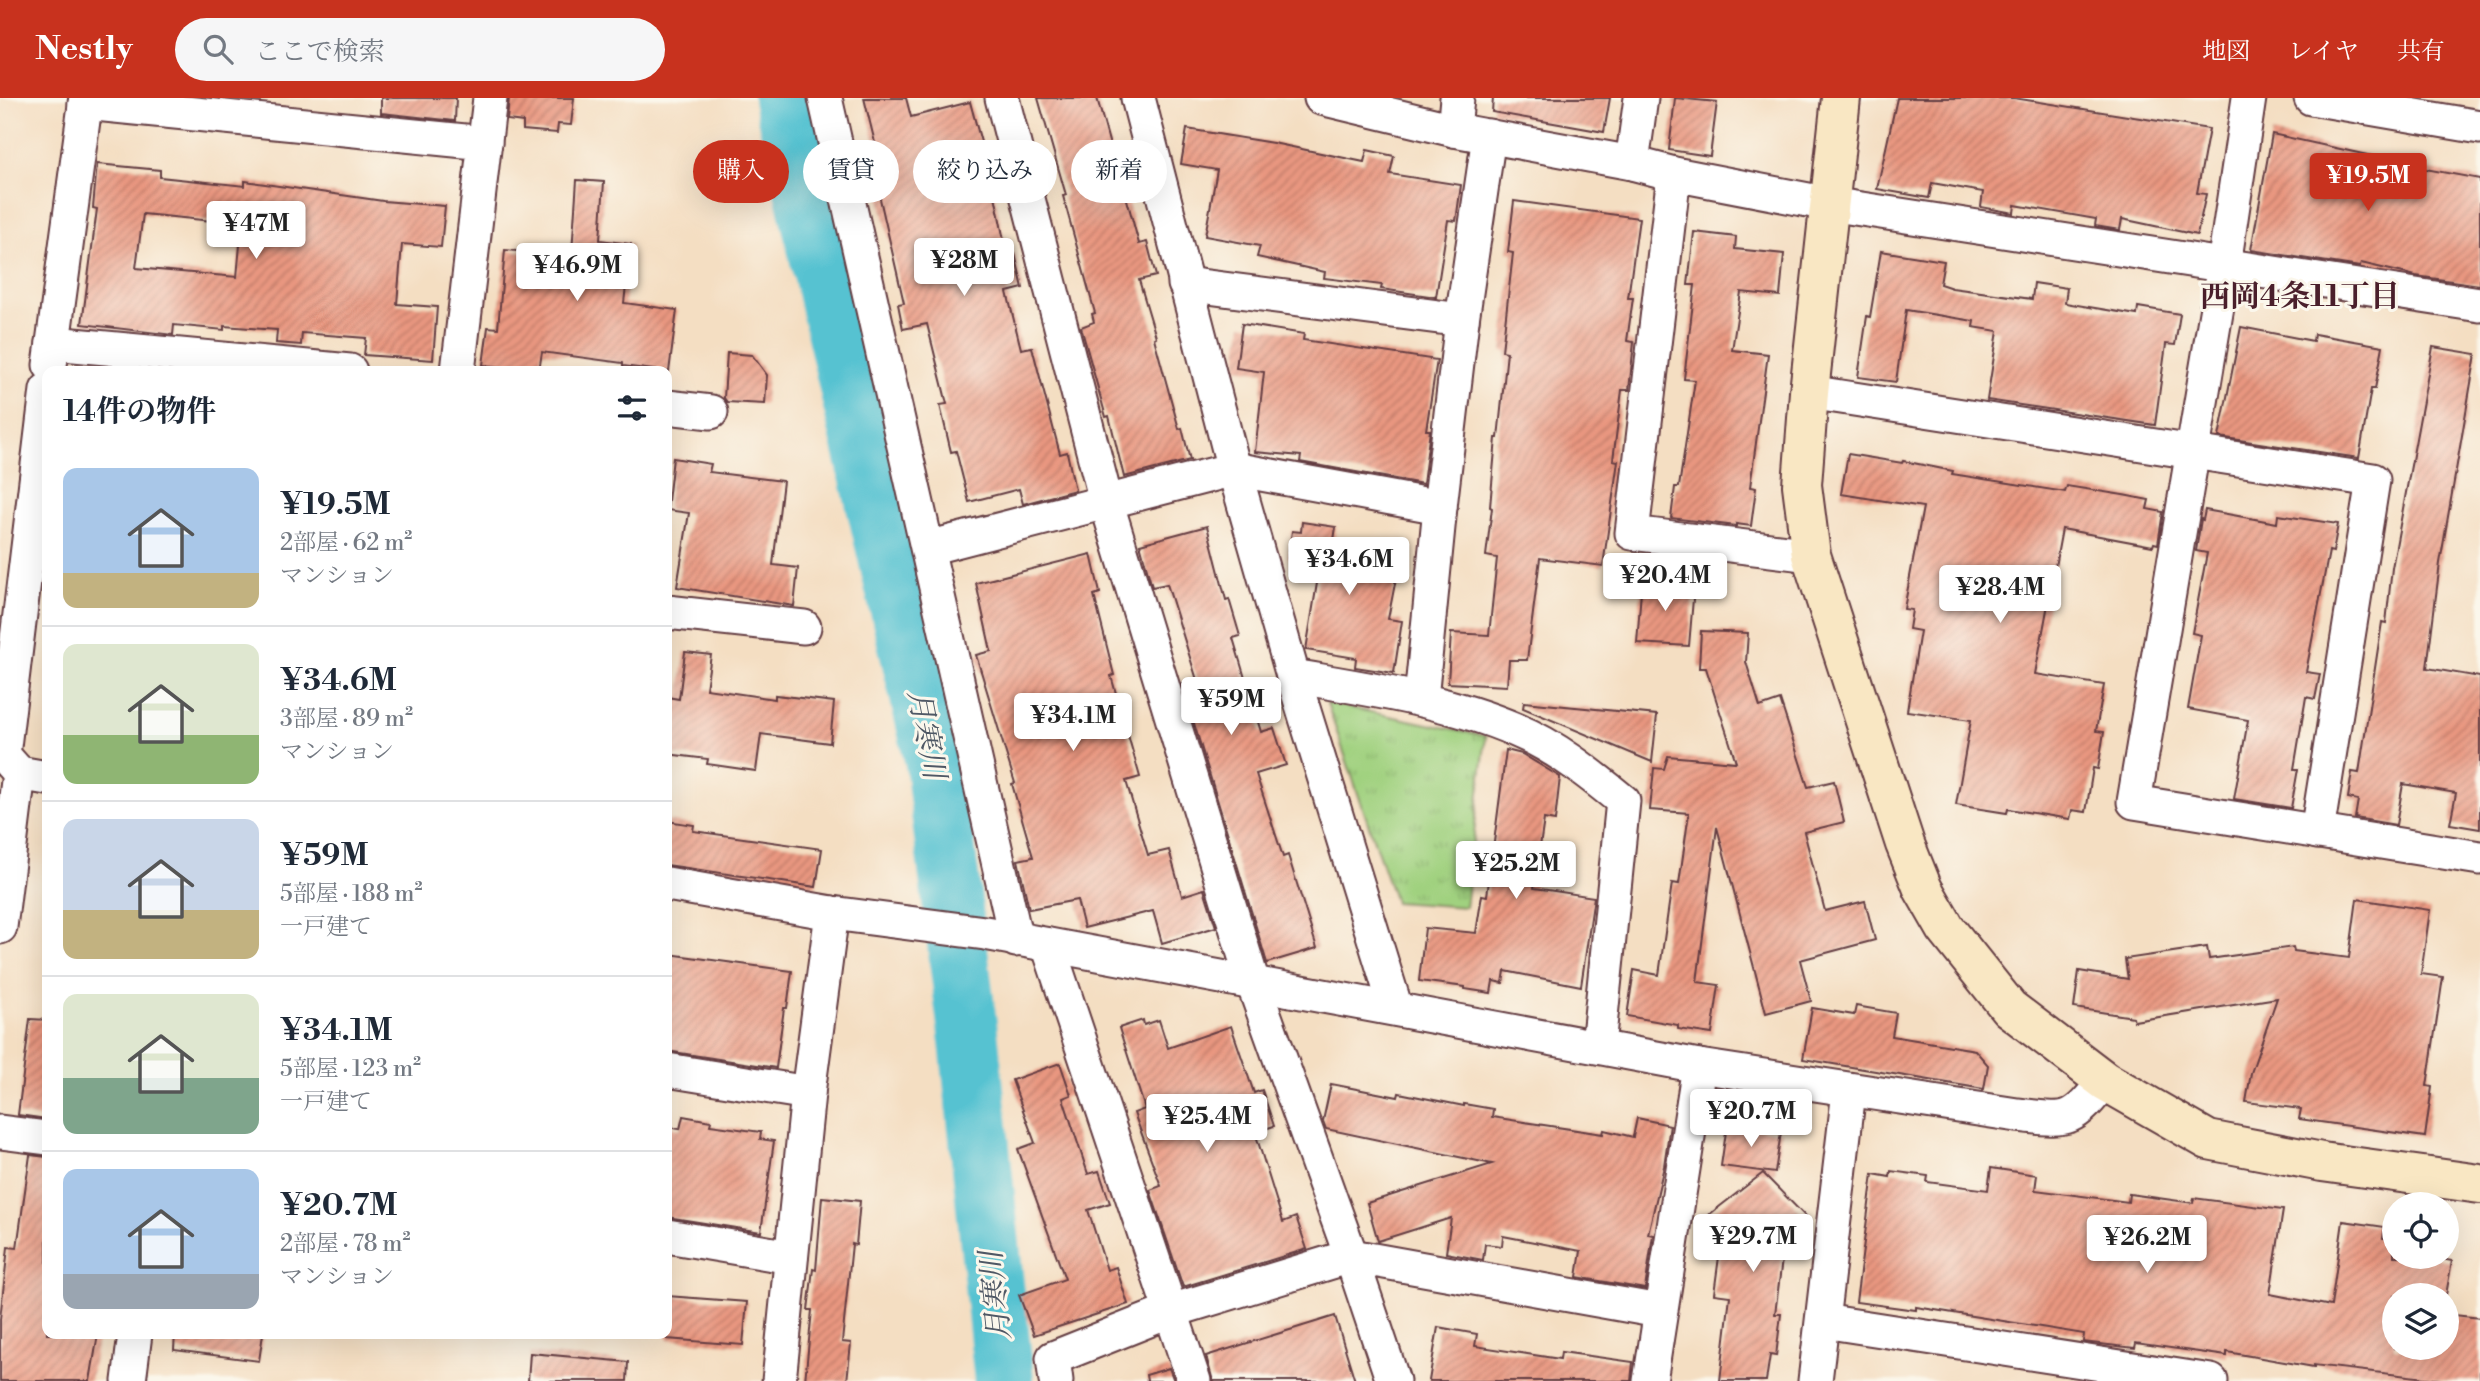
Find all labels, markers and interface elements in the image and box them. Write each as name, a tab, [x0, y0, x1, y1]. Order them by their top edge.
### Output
search box	[175, 18, 665, 81]
text: Nestly	[35, 29, 133, 70]
icon: search	[199, 30, 237, 68]
text: ここで検索	[255, 36, 385, 68]
text: 地図	[2202, 37, 2250, 67]
text: レイヤ	[2288, 37, 2359, 67]
text: 共有	[2397, 37, 2445, 67]
chip: 購入	[693, 140, 789, 203]
chip: 賃貸	[803, 140, 899, 203]
chip: 絞り込み	[913, 140, 1057, 203]
chip: 新着	[1071, 140, 1167, 203]
pin: ¥19.5M	[2311, 153, 2425, 213]
text: ¥19.5M	[2326, 162, 2410, 190]
pin: ¥47M	[215, 202, 297, 261]
text: ¥47M	[223, 210, 289, 238]
pin: ¥28M	[923, 238, 1005, 298]
pin: ¥46.9M	[520, 244, 634, 303]
text: ¥28M	[930, 247, 998, 275]
text: ¥46.9M	[532, 252, 622, 280]
district label: 西岡4条11丁目	[2200, 278, 2400, 316]
icon: filters	[613, 389, 651, 427]
text: 14件の物件	[63, 393, 216, 431]
text: ¥19.5M	[280, 486, 390, 524]
icon: home	[119, 496, 203, 580]
text: 2部屋 · 62 m²	[280, 529, 412, 557]
pin: ¥34.6M	[1292, 538, 1406, 597]
text: ¥34.6M	[1304, 546, 1394, 574]
pin: ¥20.4M	[1608, 554, 1722, 613]
text: マンション	[280, 562, 394, 590]
text: ¥20.4M	[1619, 562, 1711, 590]
pin: ¥28.4M	[1943, 566, 2057, 625]
text: ¥28.4M	[1955, 574, 2045, 602]
text: ¥34.6M	[280, 662, 397, 700]
icon: home	[119, 672, 203, 756]
pin: ¥59M	[1190, 678, 1272, 737]
water label: 月寒川	[899, 686, 954, 785]
text: ¥59M	[1197, 686, 1265, 714]
pin: ¥34.1M	[1016, 694, 1130, 753]
text: ¥34.1M	[1030, 702, 1116, 730]
text: 3部屋 · 89 m²	[280, 705, 413, 733]
text: マンション	[280, 738, 394, 766]
text: ¥59M	[280, 837, 368, 875]
pin: ¥25.2M	[1459, 842, 1573, 901]
icon: home	[119, 847, 203, 931]
text: ¥25.2M	[1472, 850, 1560, 878]
text: 5部屋 · 188 m²	[280, 880, 423, 908]
text: 一戸建て	[280, 913, 372, 941]
text: ¥34.1M	[280, 1012, 392, 1050]
icon: home	[119, 1022, 203, 1106]
text: 5部屋 · 123 m²	[280, 1055, 421, 1083]
text: 一戸建て	[280, 1088, 372, 1116]
pin: ¥20.7M	[1694, 1090, 1808, 1149]
pin: ¥25.4M	[1150, 1094, 1264, 1154]
text: ¥20.7M	[1706, 1098, 1796, 1126]
text: ¥25.4M	[1162, 1103, 1252, 1131]
text: ¥20.7M	[280, 1187, 397, 1225]
map controls	[2382, 1192, 2459, 1360]
button: locate	[2382, 1192, 2459, 1269]
icon: home	[119, 1197, 203, 1281]
pin: ¥29.7M	[1696, 1214, 1810, 1274]
pin: ¥26.2M	[2090, 1216, 2204, 1275]
text: ¥29.7M	[1709, 1223, 1797, 1251]
text: ¥26.2M	[2103, 1224, 2191, 1252]
text: 2部屋 · 78 m²	[280, 1230, 411, 1258]
water label: 月寒川	[972, 1246, 1020, 1343]
text: マンション	[280, 1263, 394, 1291]
button: layers	[2382, 1283, 2459, 1360]

